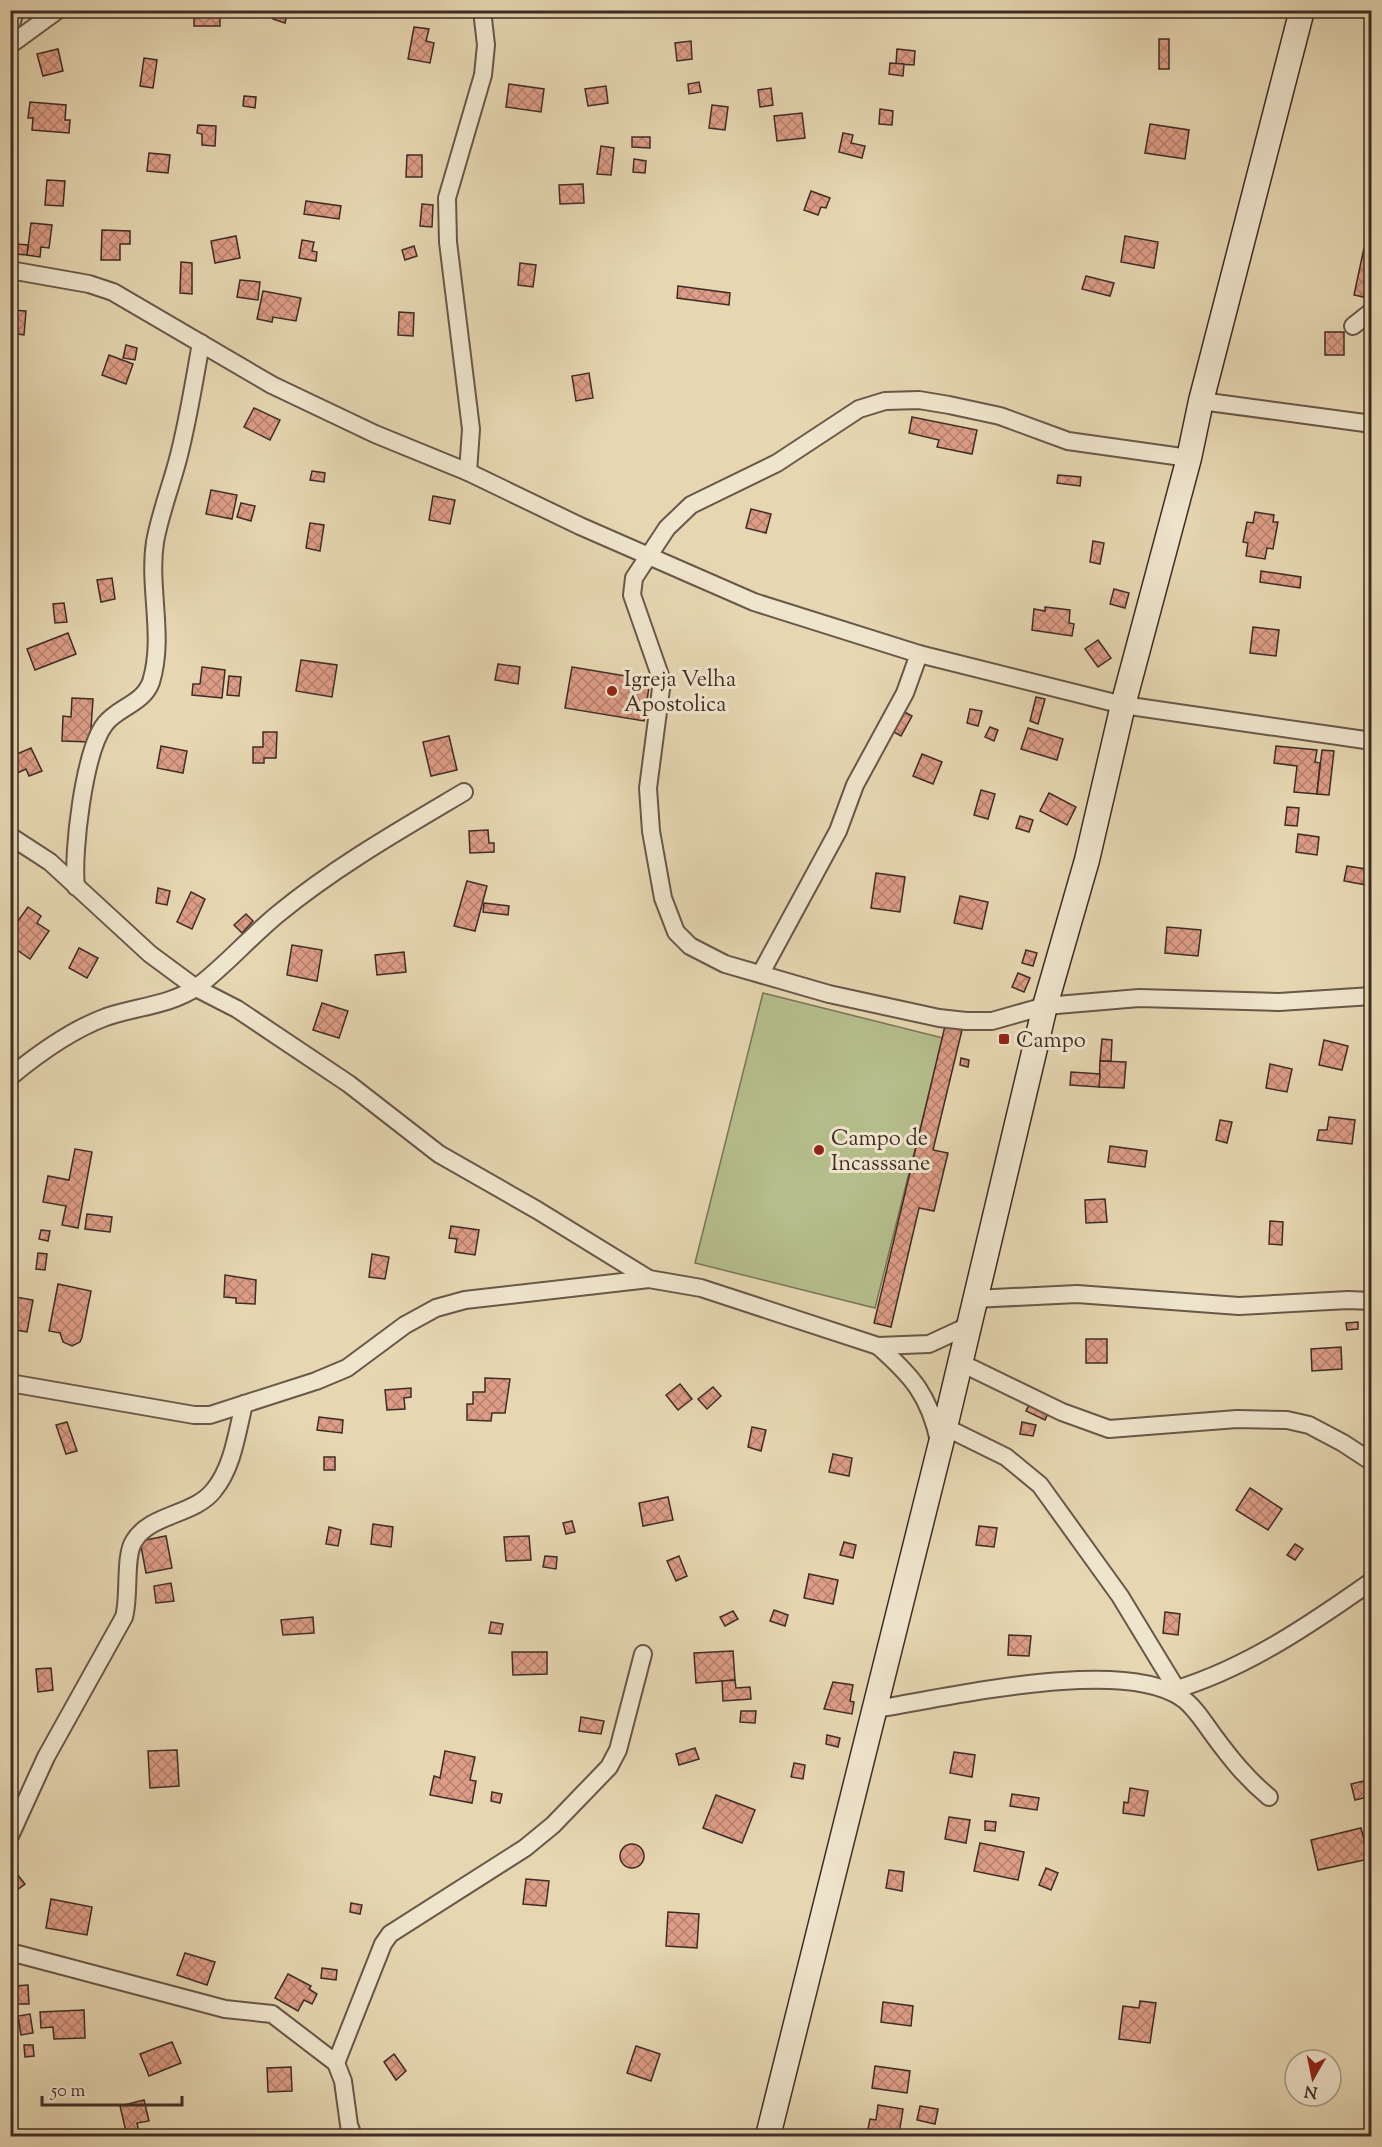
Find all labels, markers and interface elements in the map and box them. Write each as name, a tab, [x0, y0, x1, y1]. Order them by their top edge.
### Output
place label: Igreja Velha Apostolica	[624, 665, 736, 722]
marker: Igreja Velha Apostolica	[605, 684, 619, 698]
place label: Campo	[1016, 1026, 1086, 1058]
marker: Campo	[997, 1032, 1011, 1046]
place label: Campo de Incasssane	[831, 1124, 930, 1181]
marker: Campo de Incasssane	[812, 1143, 826, 1157]
north arrow	[1283, 2048, 1343, 2108]
scale bar	[42, 2069, 182, 2107]
text: N	[1303, 2078, 1319, 2103]
text: 50 m	[50, 2079, 86, 2105]

